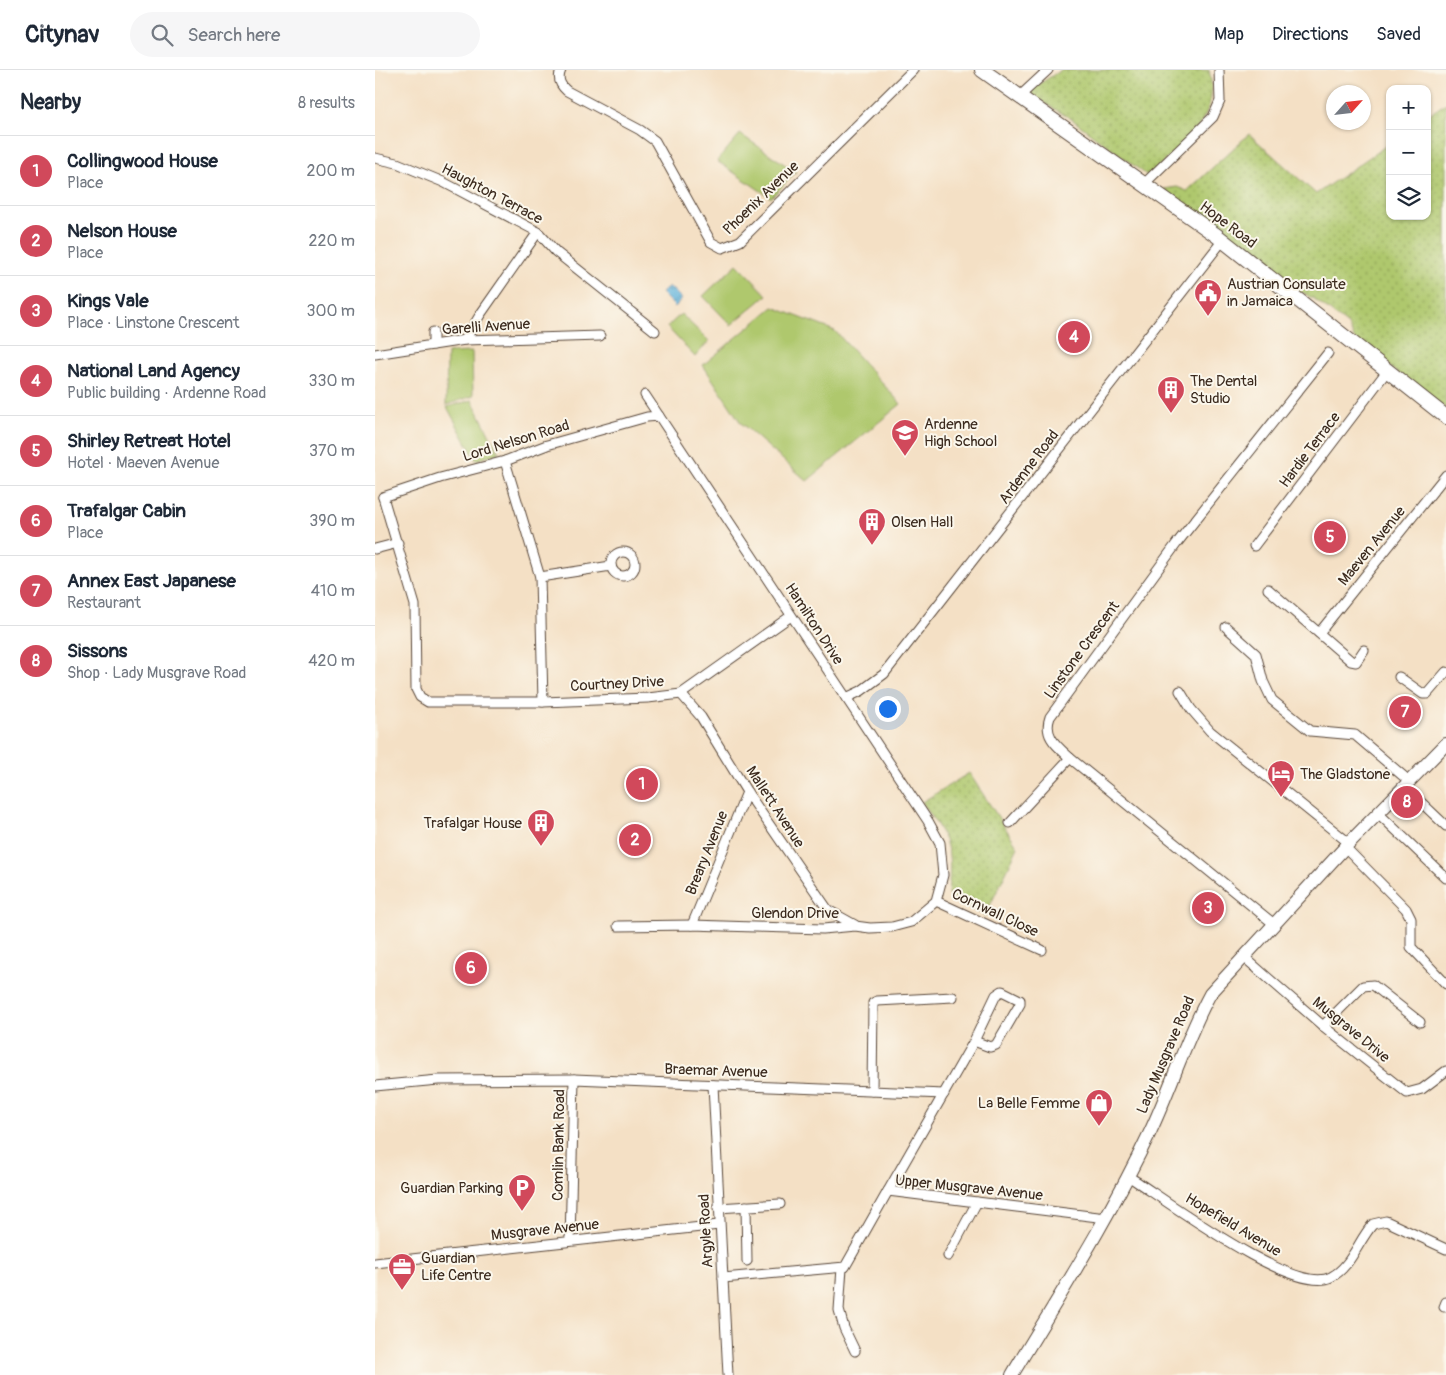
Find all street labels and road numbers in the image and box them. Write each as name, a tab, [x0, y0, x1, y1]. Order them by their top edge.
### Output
street label: Phoenix Avenue	[719, 157, 803, 239]
street label: Haughton Terrace	[438, 159, 546, 229]
street label: Hope Road	[1196, 197, 1260, 253]
street label: Garelli Avenue	[441, 314, 531, 340]
street label: Hardie Terrace	[1275, 408, 1345, 492]
street label: Lord Nelson Road	[460, 416, 572, 466]
street label: Ardenne Road	[995, 426, 1063, 508]
street label: Maeven Avenue	[1334, 502, 1410, 590]
street label: Hamilton Drive	[780, 580, 848, 669]
street label: Linstone Crescent	[1040, 597, 1124, 703]
street label: Courtney Drive	[570, 672, 665, 696]
street label: Mallett Avenue	[741, 763, 809, 852]
street label: Breary Avenue	[682, 808, 733, 898]
street label: Cornwall Close	[949, 885, 1042, 942]
street label: Glendon Drive	[751, 904, 839, 923]
street label: Lady Musgrave Road	[1133, 993, 1199, 1117]
street label: Musgrave Drive	[1308, 993, 1394, 1067]
street label: Braemar Avenue	[664, 1060, 768, 1082]
street label: Comlin Bank Road	[549, 1089, 569, 1201]
street label: Upper Musgrave Avenue	[894, 1171, 1044, 1205]
street label: Hopefield Avenue	[1182, 1189, 1285, 1261]
street label: Argyle Road	[695, 1193, 717, 1269]
street label: Musgrave Avenue	[490, 1215, 601, 1245]

